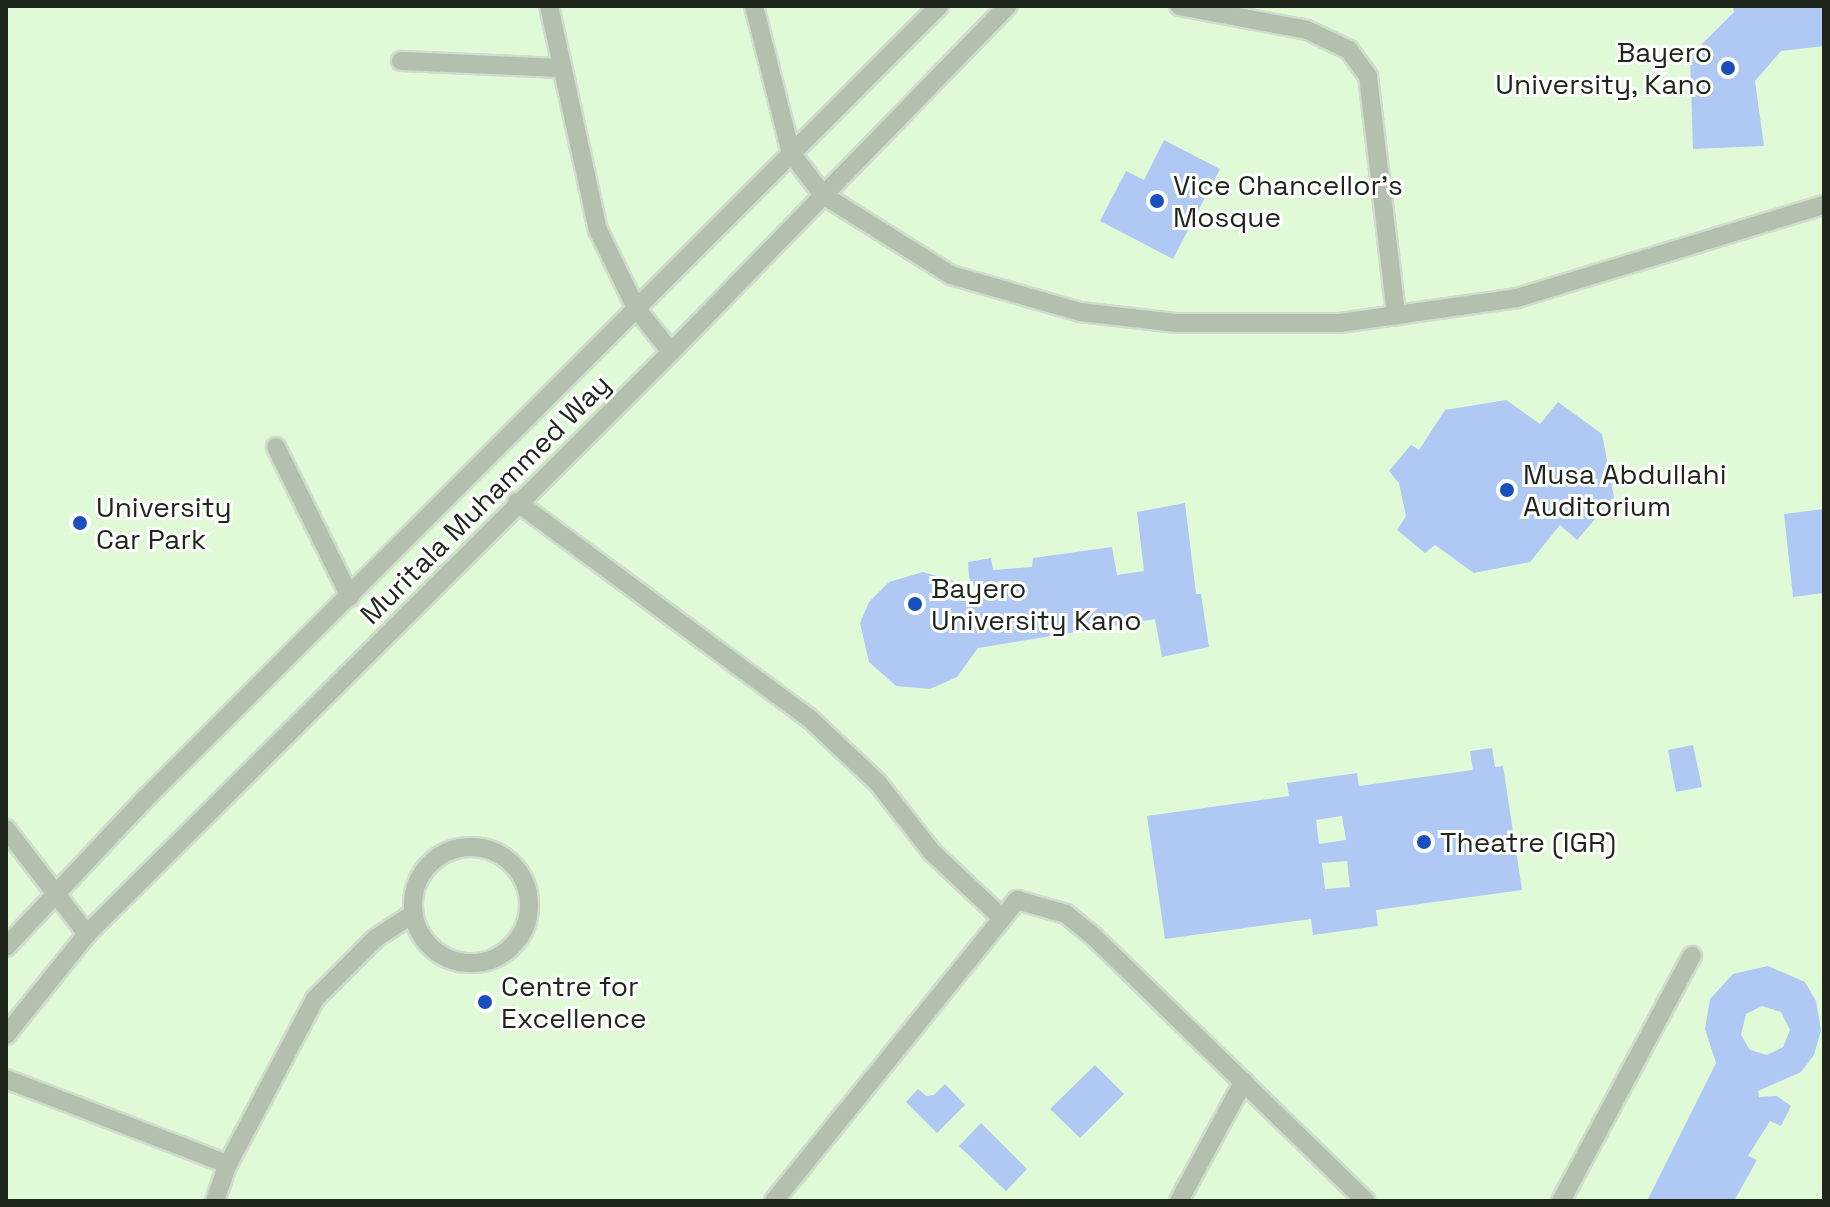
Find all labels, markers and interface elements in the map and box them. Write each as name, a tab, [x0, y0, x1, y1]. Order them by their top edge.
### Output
place label: Bayero University, Kano	[1494, 35, 1712, 101]
marker: Bayero University, Kano	[1719, 59, 1737, 77]
place label: Vice Chancellor's Mosque	[1173, 168, 1403, 234]
marker: Vice Chancellor's Mosque	[1148, 192, 1166, 210]
street label: Muritala Muhammed Way	[353, 367, 617, 631]
place label: Musa Abdullahi Auditorium	[1523, 457, 1727, 523]
marker: Musa Abdullahi Auditorium	[1498, 481, 1516, 499]
place label: University Car Park	[96, 490, 232, 556]
marker: University Car Park	[71, 514, 89, 532]
place label: Bayero University Kano	[931, 571, 1142, 637]
marker: Bayero University Kano	[906, 595, 924, 613]
place label: Theatre (IGR)	[1440, 825, 1616, 859]
marker: Theatre (IGR)	[1415, 833, 1433, 851]
place label: Centre for Excellence	[501, 969, 647, 1035]
marker: Centre for Excellence	[476, 993, 494, 1011]

